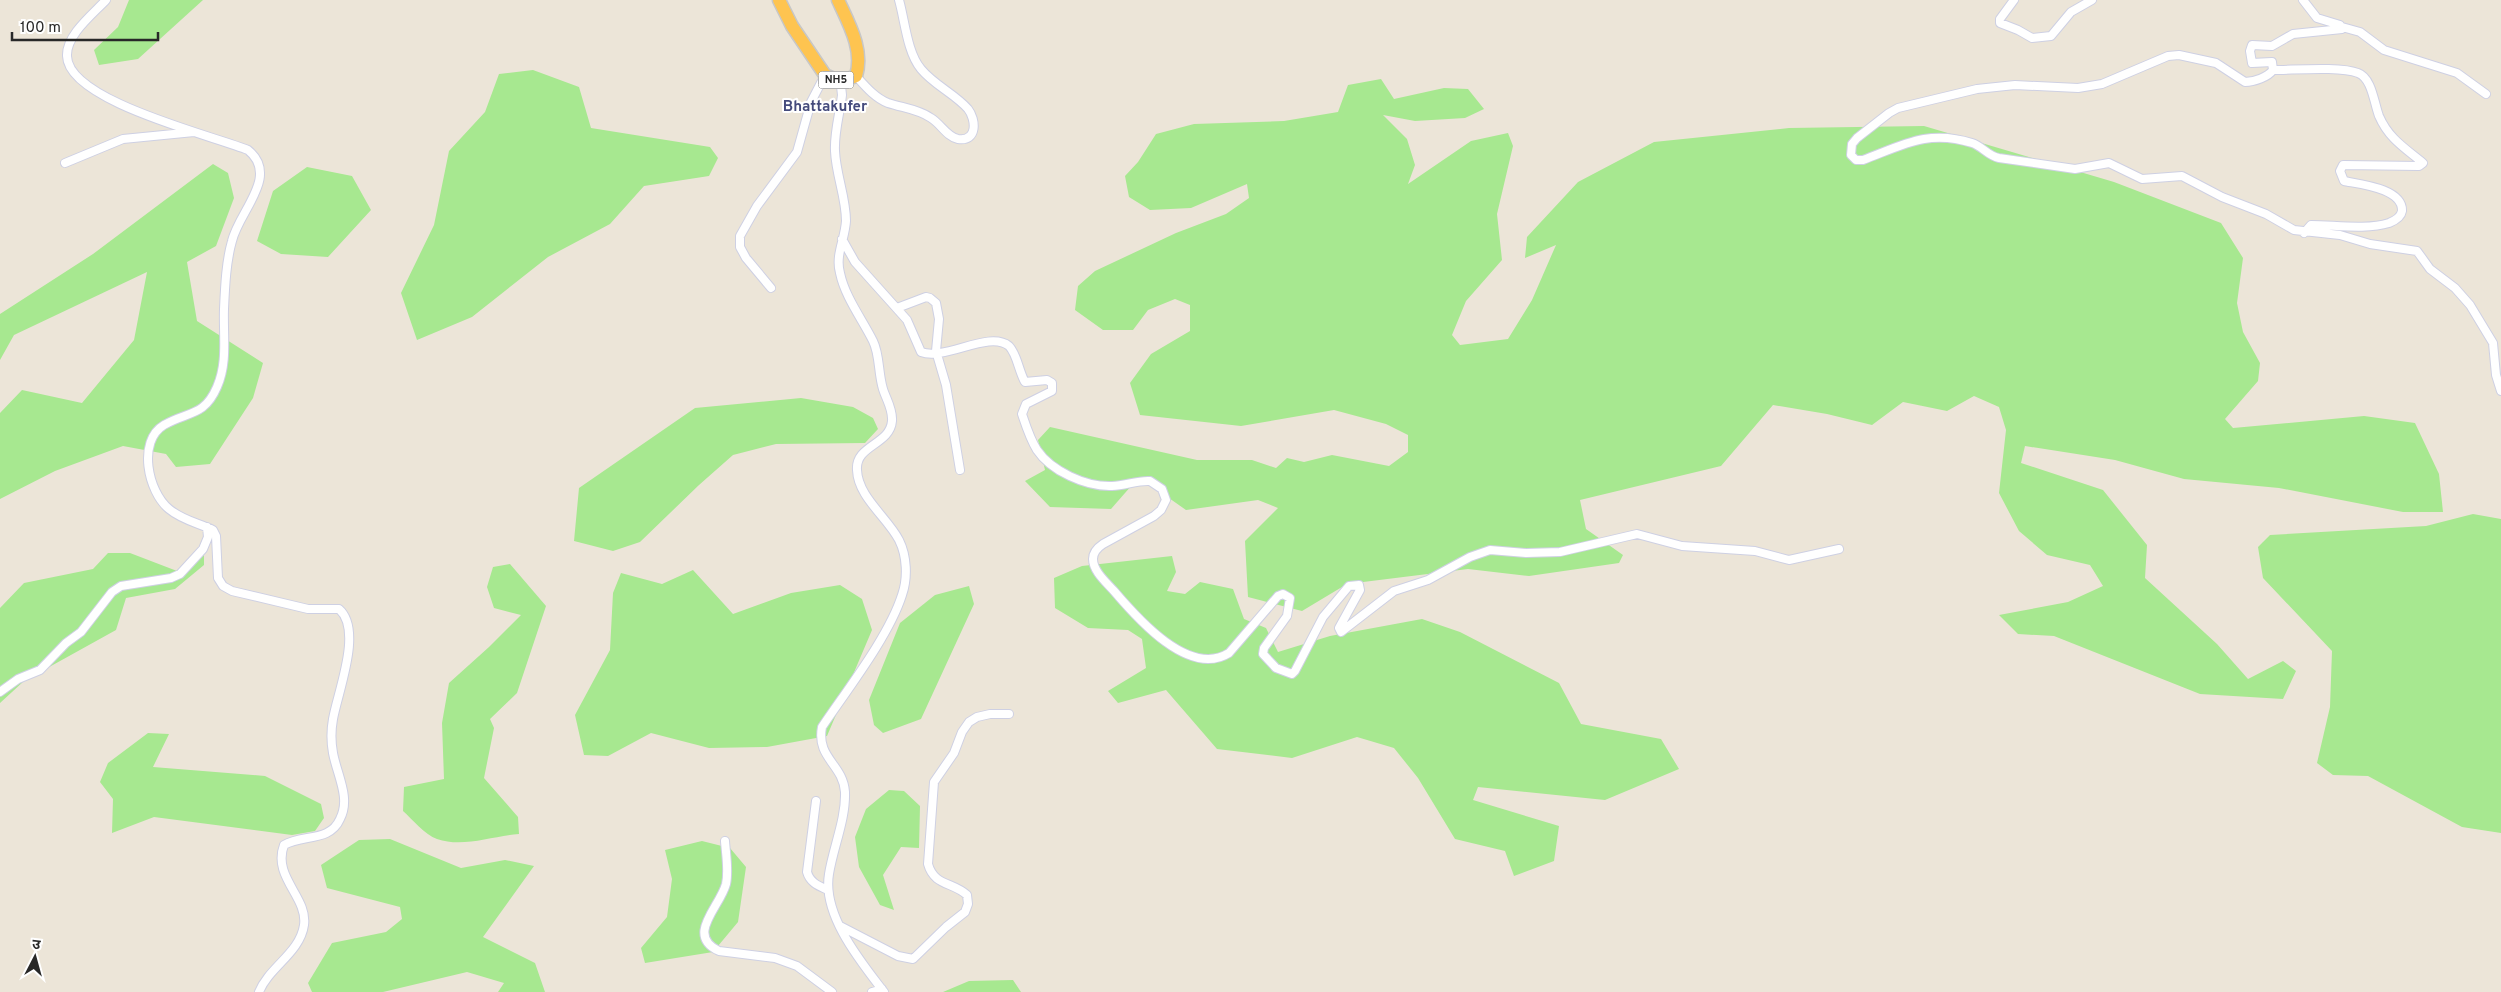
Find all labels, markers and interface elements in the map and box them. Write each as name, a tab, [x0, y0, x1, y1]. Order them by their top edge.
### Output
scale bar	[12, 10, 159, 42]
text: 100 m	[20, 19, 61, 38]
road number: NH5	[818, 72, 854, 88]
district label: Bhattakufer	[783, 98, 868, 117]
north arrow	[10, 932, 60, 982]
text: उ	[31, 937, 42, 955]

